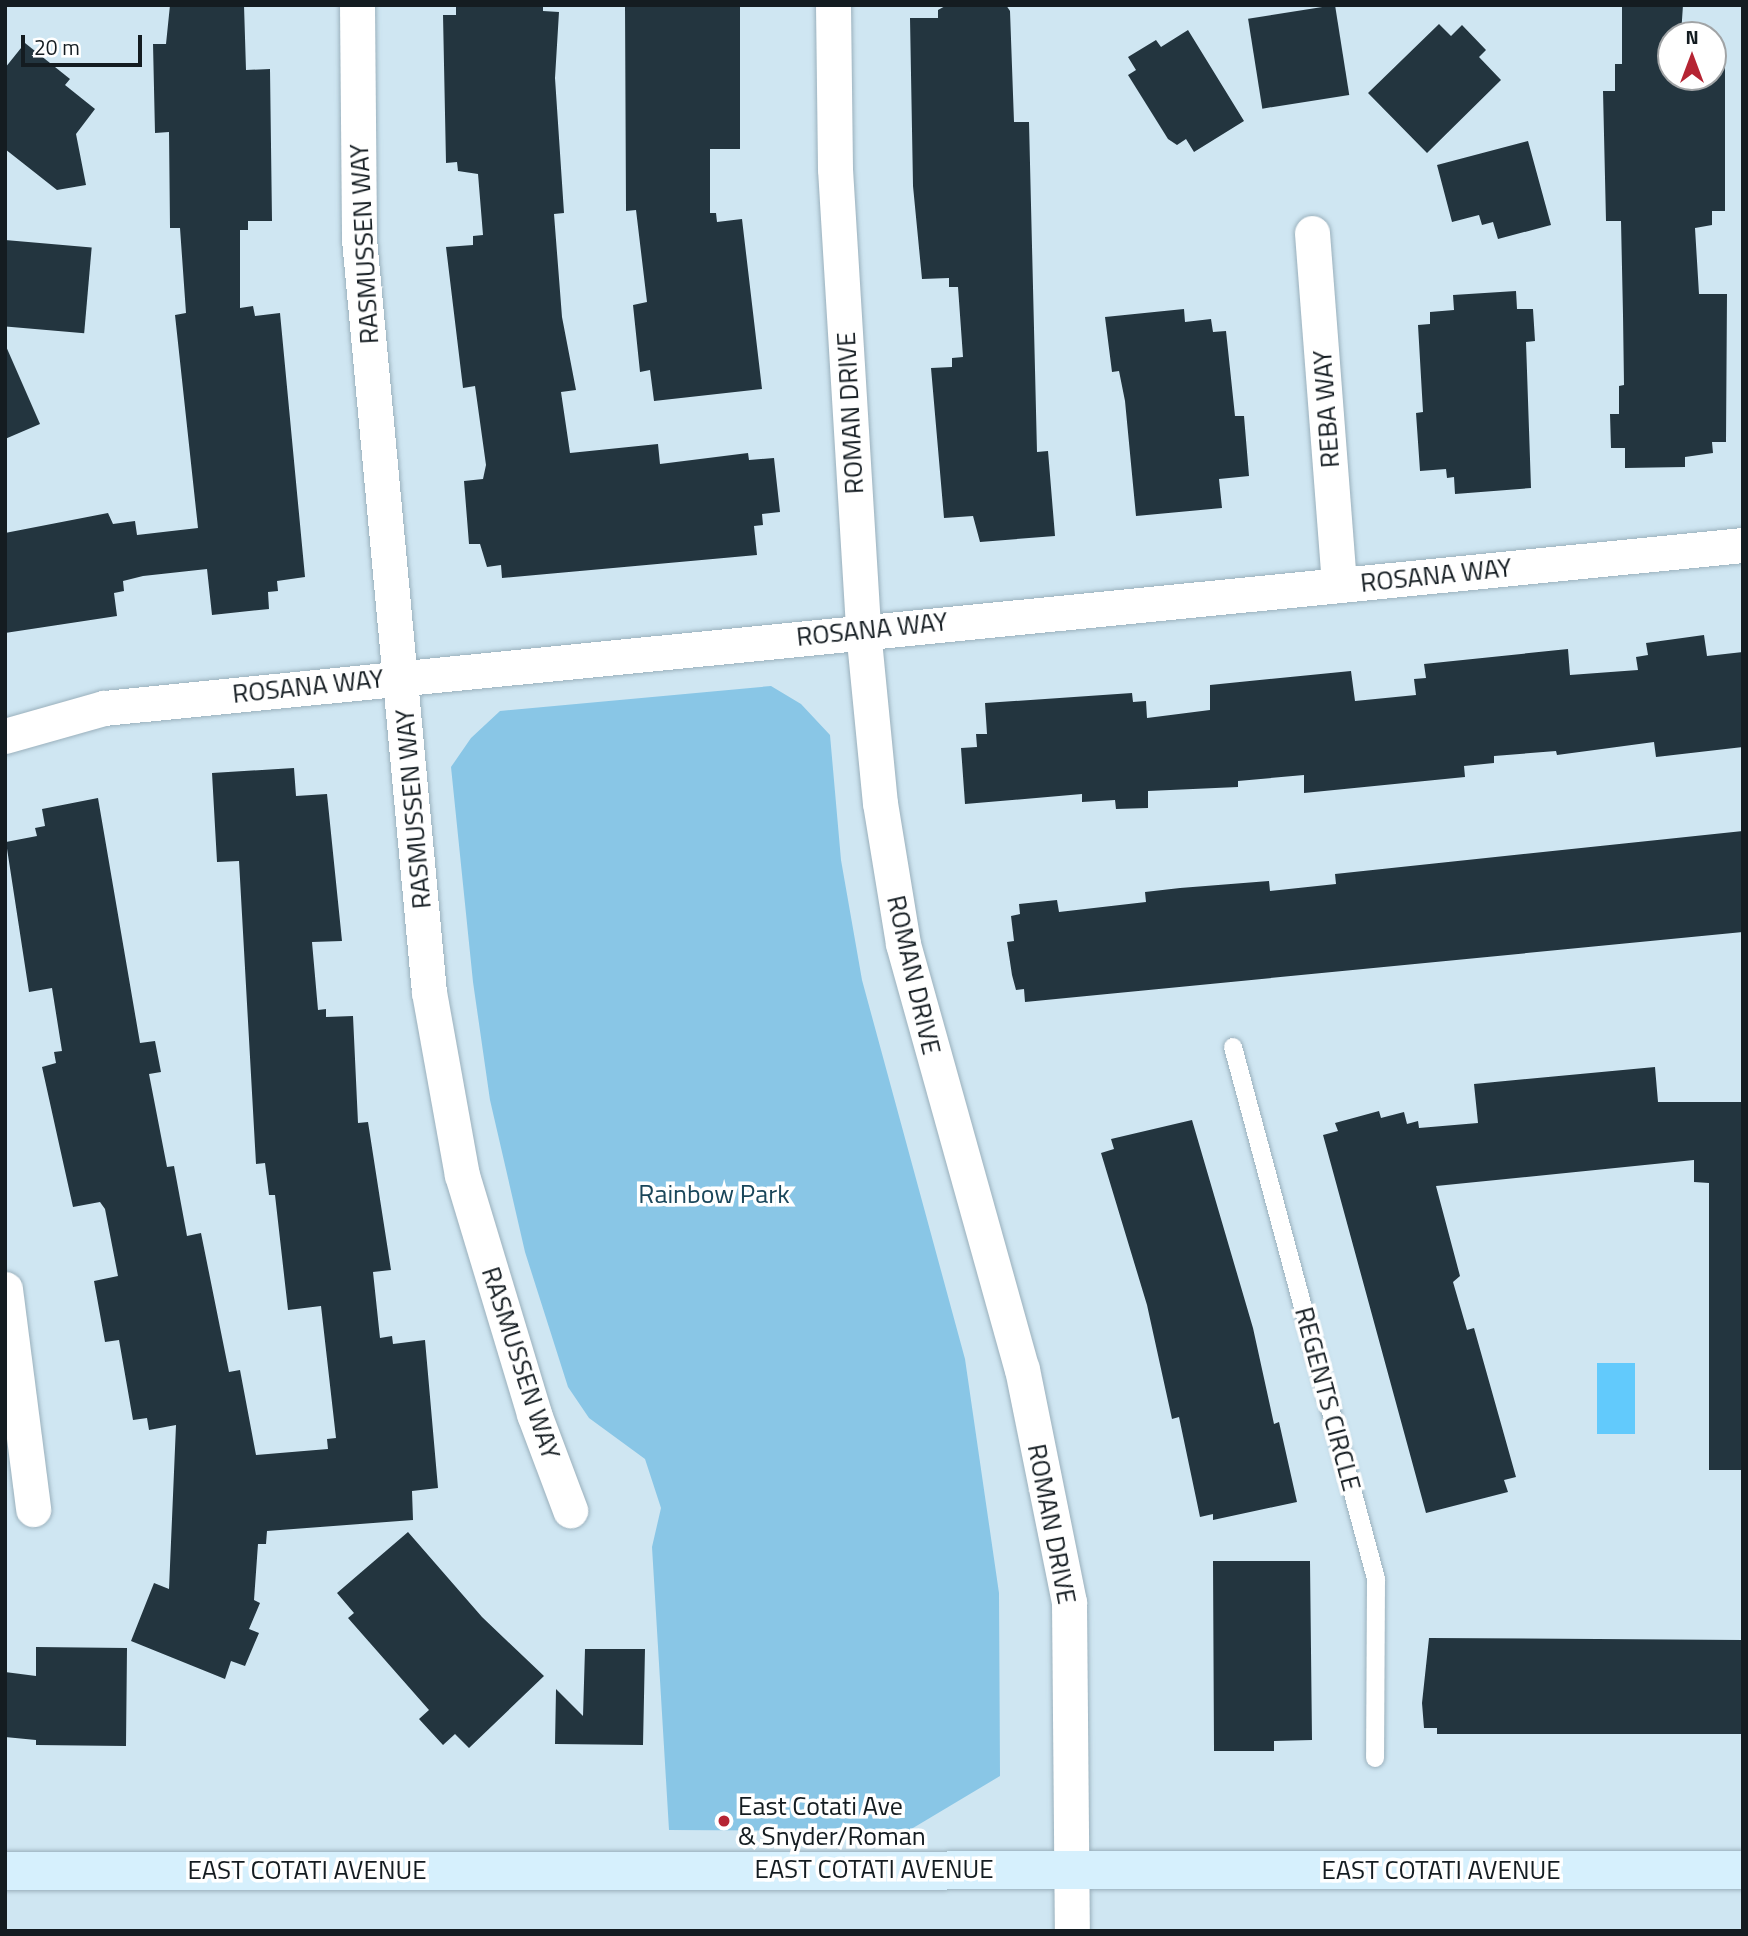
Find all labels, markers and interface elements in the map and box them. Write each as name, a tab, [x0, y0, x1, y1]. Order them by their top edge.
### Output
scale bar	[24, 21, 145, 65]
north arrow	[1657, 21, 1727, 91]
text: N	[1685, 22, 1699, 51]
text: 20 m	[34, 31, 80, 63]
street label: RASMUSSEN WAY	[343, 143, 385, 345]
street label: ROMAN DRIVE	[830, 331, 870, 495]
street label: REBA WAY	[1306, 349, 1346, 469]
street label: ROSANA WAY	[1359, 552, 1513, 598]
street label: ROSANA WAY	[795, 606, 949, 652]
street label: ROSANA WAY	[231, 663, 385, 709]
street label: RASMUSSEN WAY	[389, 708, 437, 910]
street label: ROMAN DRIVE	[881, 892, 947, 1058]
park label: Rainbow Park	[638, 1178, 790, 1210]
street label: RASMUSSEN WAY	[475, 1263, 567, 1463]
street label: REGENTS CIRCLE	[1288, 1304, 1368, 1494]
street label: ROMAN DRIVE	[1021, 1441, 1083, 1607]
place label: East Cotati Ave & Snyder/Roman	[738, 1790, 926, 1852]
marker: East Cotati Ave & Snyder/Roman	[716, 1813, 732, 1829]
street label: EAST COTATI AVENUE	[754, 1853, 994, 1885]
street label: EAST COTATI AVENUE	[187, 1854, 427, 1886]
street label: EAST COTATI AVENUE	[1321, 1854, 1561, 1886]

